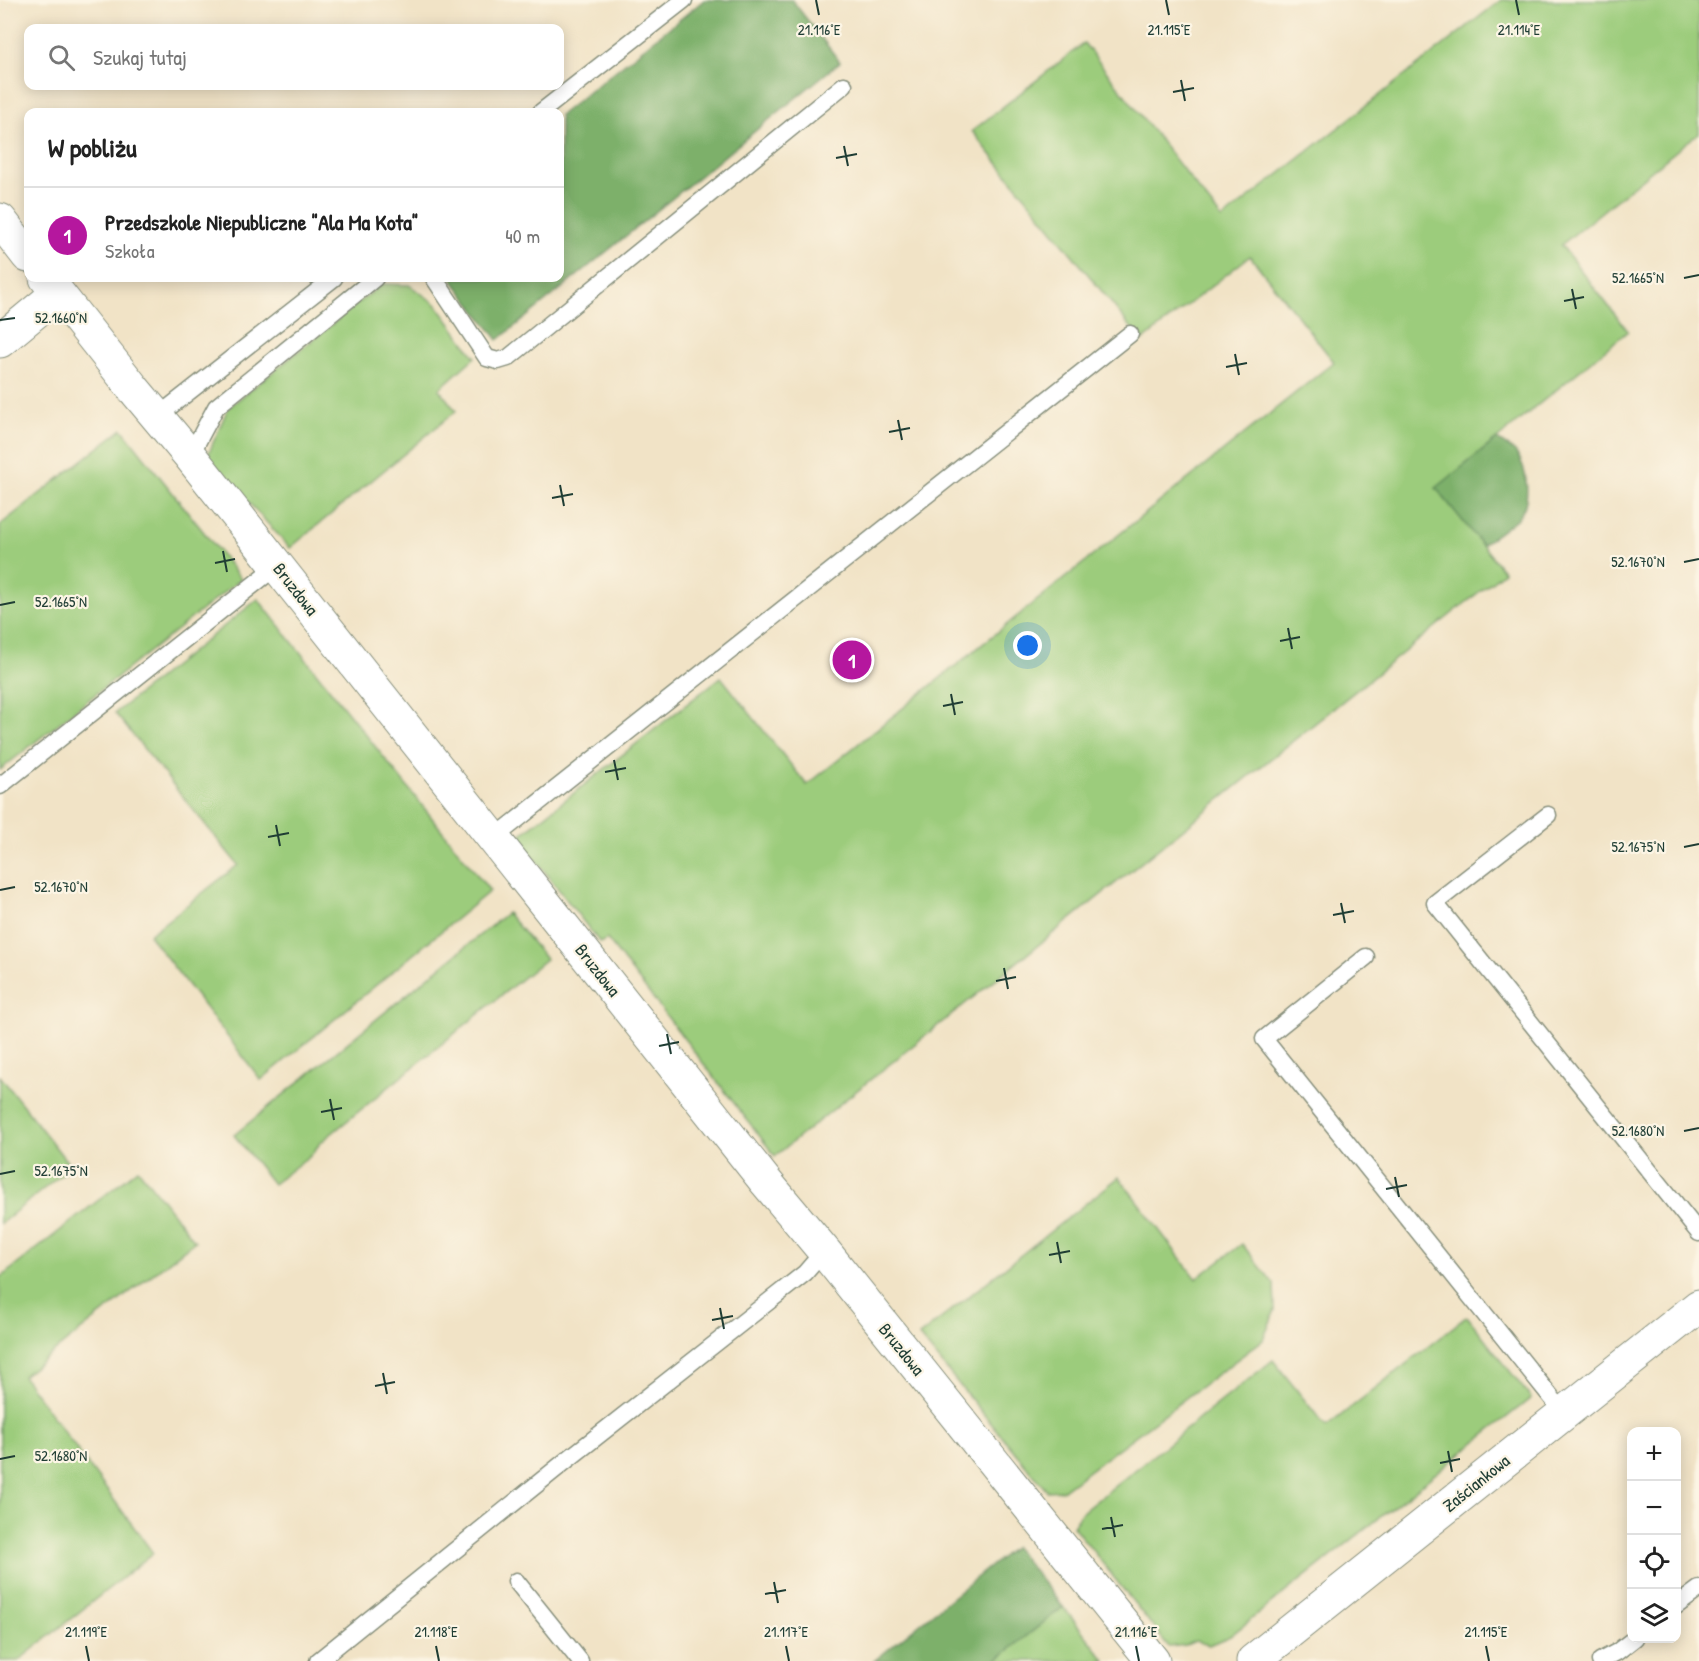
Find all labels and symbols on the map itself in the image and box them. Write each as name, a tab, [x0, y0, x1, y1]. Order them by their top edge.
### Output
text: 21.116°E	[798, 19, 841, 40]
text: 21.115°E	[1147, 19, 1191, 40]
text: 21.114°E	[1498, 19, 1541, 40]
text: 52.1665°N	[1612, 267, 1664, 288]
text: 52.1660°N	[35, 307, 87, 328]
text: 52.1670°N	[1611, 551, 1665, 572]
street label: Bruzdowa	[267, 557, 325, 621]
text: 52.1665°N	[35, 591, 87, 612]
your location	[1013, 631, 1042, 660]
pin: 1	[832, 638, 872, 682]
text: 52.1675°N	[1611, 836, 1665, 857]
text: 52.1670°N	[34, 876, 88, 897]
street label: Bruzdowa	[569, 938, 627, 1002]
text: 52.1680°N	[1612, 1120, 1664, 1141]
text: 52.1675°N	[34, 1160, 88, 1181]
street label: Bruzdowa	[873, 1318, 931, 1380]
text: 52.1680°N	[35, 1445, 87, 1466]
street label: Zaściankowa	[1437, 1448, 1515, 1518]
text: 21.119°E	[65, 1621, 107, 1642]
text: 21.118°E	[414, 1621, 458, 1642]
text: 21.117°E	[764, 1621, 808, 1642]
text: 21.116°E	[1115, 1621, 1158, 1642]
text: 21.115°E	[1464, 1621, 1508, 1642]

